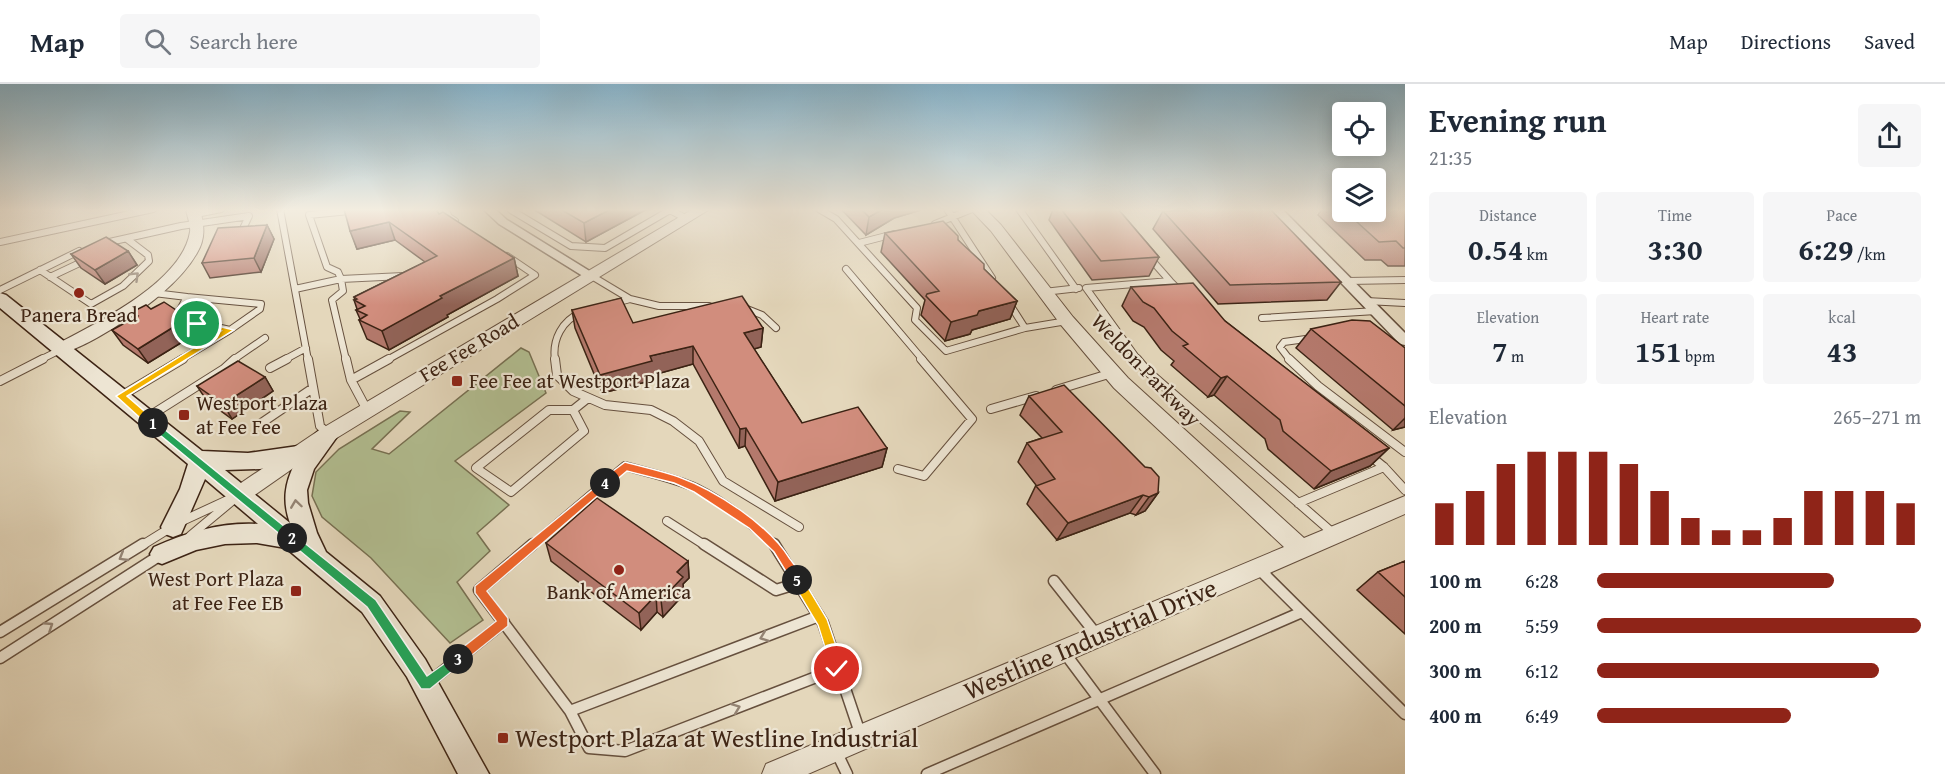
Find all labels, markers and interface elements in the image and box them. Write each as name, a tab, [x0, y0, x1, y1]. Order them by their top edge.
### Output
search box	[120, 14, 540, 68]
text: Map	[30, 21, 84, 62]
icon: search	[141, 25, 174, 58]
text: Search here	[189, 25, 298, 57]
text: Map	[1669, 26, 1708, 57]
text: Directions	[1741, 26, 1831, 57]
text: Saved	[1864, 26, 1915, 57]
text: Evening run	[1429, 96, 1606, 144]
map controls	[1332, 102, 1386, 222]
button: locate	[1332, 102, 1386, 156]
button: share	[1858, 104, 1921, 167]
text: 21:35	[1429, 143, 1472, 172]
button: layers	[1332, 168, 1386, 222]
text: Distance	[1479, 203, 1537, 227]
text: Time	[1658, 203, 1692, 227]
text: Pace	[1827, 203, 1857, 227]
text: 0.54	[1468, 227, 1523, 271]
text: 3:30	[1647, 227, 1703, 271]
text: 6:29	[1798, 227, 1853, 271]
text: km	[1523, 242, 1548, 266]
text: /km	[1853, 242, 1886, 266]
one-way arrow	[128, 272, 139, 283]
marker: Panera Bread	[72, 286, 86, 300]
pin	[171, 298, 222, 349]
place label: Panera Bread	[20, 299, 138, 330]
street label: Fee Fee Road	[413, 305, 525, 390]
text: Elevation	[1477, 305, 1539, 329]
text: Heart rate	[1641, 305, 1709, 329]
text: kcal	[1828, 305, 1856, 329]
street label: Weldon Parkway	[1084, 306, 1209, 434]
icon: arrive	[180, 307, 213, 340]
text: 7	[1492, 329, 1507, 373]
text: 151	[1635, 329, 1682, 373]
text: 43	[1826, 329, 1858, 373]
text: m	[1507, 344, 1524, 368]
text: bpm	[1682, 344, 1715, 368]
place label: Fee Fee at Westport Plaza	[469, 365, 690, 396]
marker: Fee Fee at Westport Plaza	[450, 374, 464, 388]
place label: Westport Plaza at Fee Fee	[196, 387, 328, 442]
text: Elevation	[1429, 402, 1507, 431]
text: 265–271 m	[1833, 402, 1921, 431]
pin: 1	[138, 408, 168, 438]
marker: Westport Plaza at Fee Fee	[177, 408, 191, 422]
text: 1	[149, 411, 157, 435]
pin: 4	[590, 468, 620, 498]
text: 4	[601, 471, 609, 495]
one-way arrow	[291, 499, 303, 509]
pin: 2	[277, 523, 307, 553]
text: 2	[288, 526, 296, 550]
one-way arrow	[119, 549, 129, 561]
place label: West Port Plaza at Fee Fee EB	[148, 563, 284, 618]
marker: Bank of America	[612, 563, 626, 577]
pin: 5	[782, 565, 812, 595]
text: 100 m	[1429, 566, 1482, 595]
text: 6:28	[1525, 566, 1559, 595]
text: 5	[793, 568, 801, 592]
street label: Westline Industrial Drive	[957, 568, 1222, 710]
place label: Bank of America	[547, 576, 691, 607]
marker: West Port Plaza at Fee Fee EB	[289, 584, 303, 598]
text: 200 m	[1429, 611, 1482, 640]
text: 5:59	[1525, 611, 1559, 640]
one-way arrow	[42, 622, 53, 633]
one-way arrow	[759, 630, 770, 642]
pin	[811, 643, 862, 694]
pin: 3	[443, 644, 473, 674]
text: 3	[454, 647, 462, 671]
icon: check	[820, 652, 853, 685]
text: 300 m	[1429, 656, 1482, 685]
text: 6:12	[1525, 656, 1559, 685]
text: 400 m	[1429, 701, 1482, 730]
text: 6:49	[1525, 701, 1559, 730]
one-way arrow	[730, 703, 741, 715]
place label: Westport Plaza at Westline Industrial	[515, 718, 918, 757]
marker: Westport Plaza at Westline Industrial	[496, 731, 510, 745]

